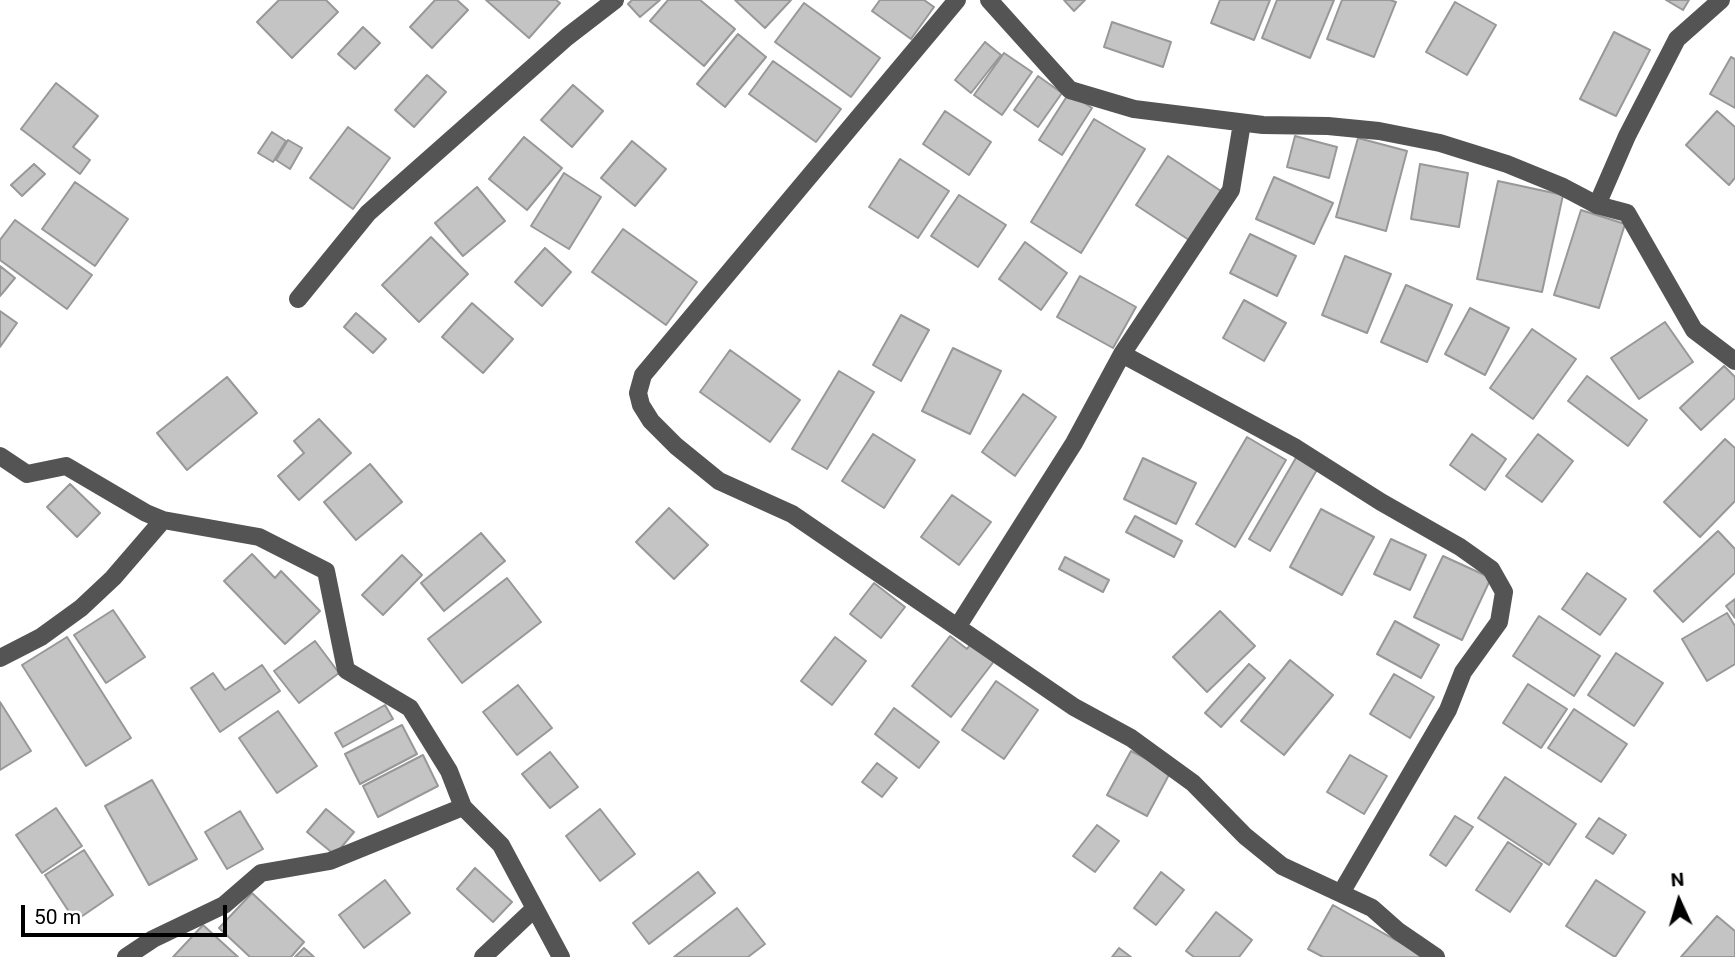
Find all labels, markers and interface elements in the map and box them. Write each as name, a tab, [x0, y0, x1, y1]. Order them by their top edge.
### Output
north arrow	[1644, 866, 1714, 936]
text: N	[1670, 868, 1685, 891]
scale bar	[24, 890, 231, 934]
text: 50 m	[34, 905, 81, 929]

